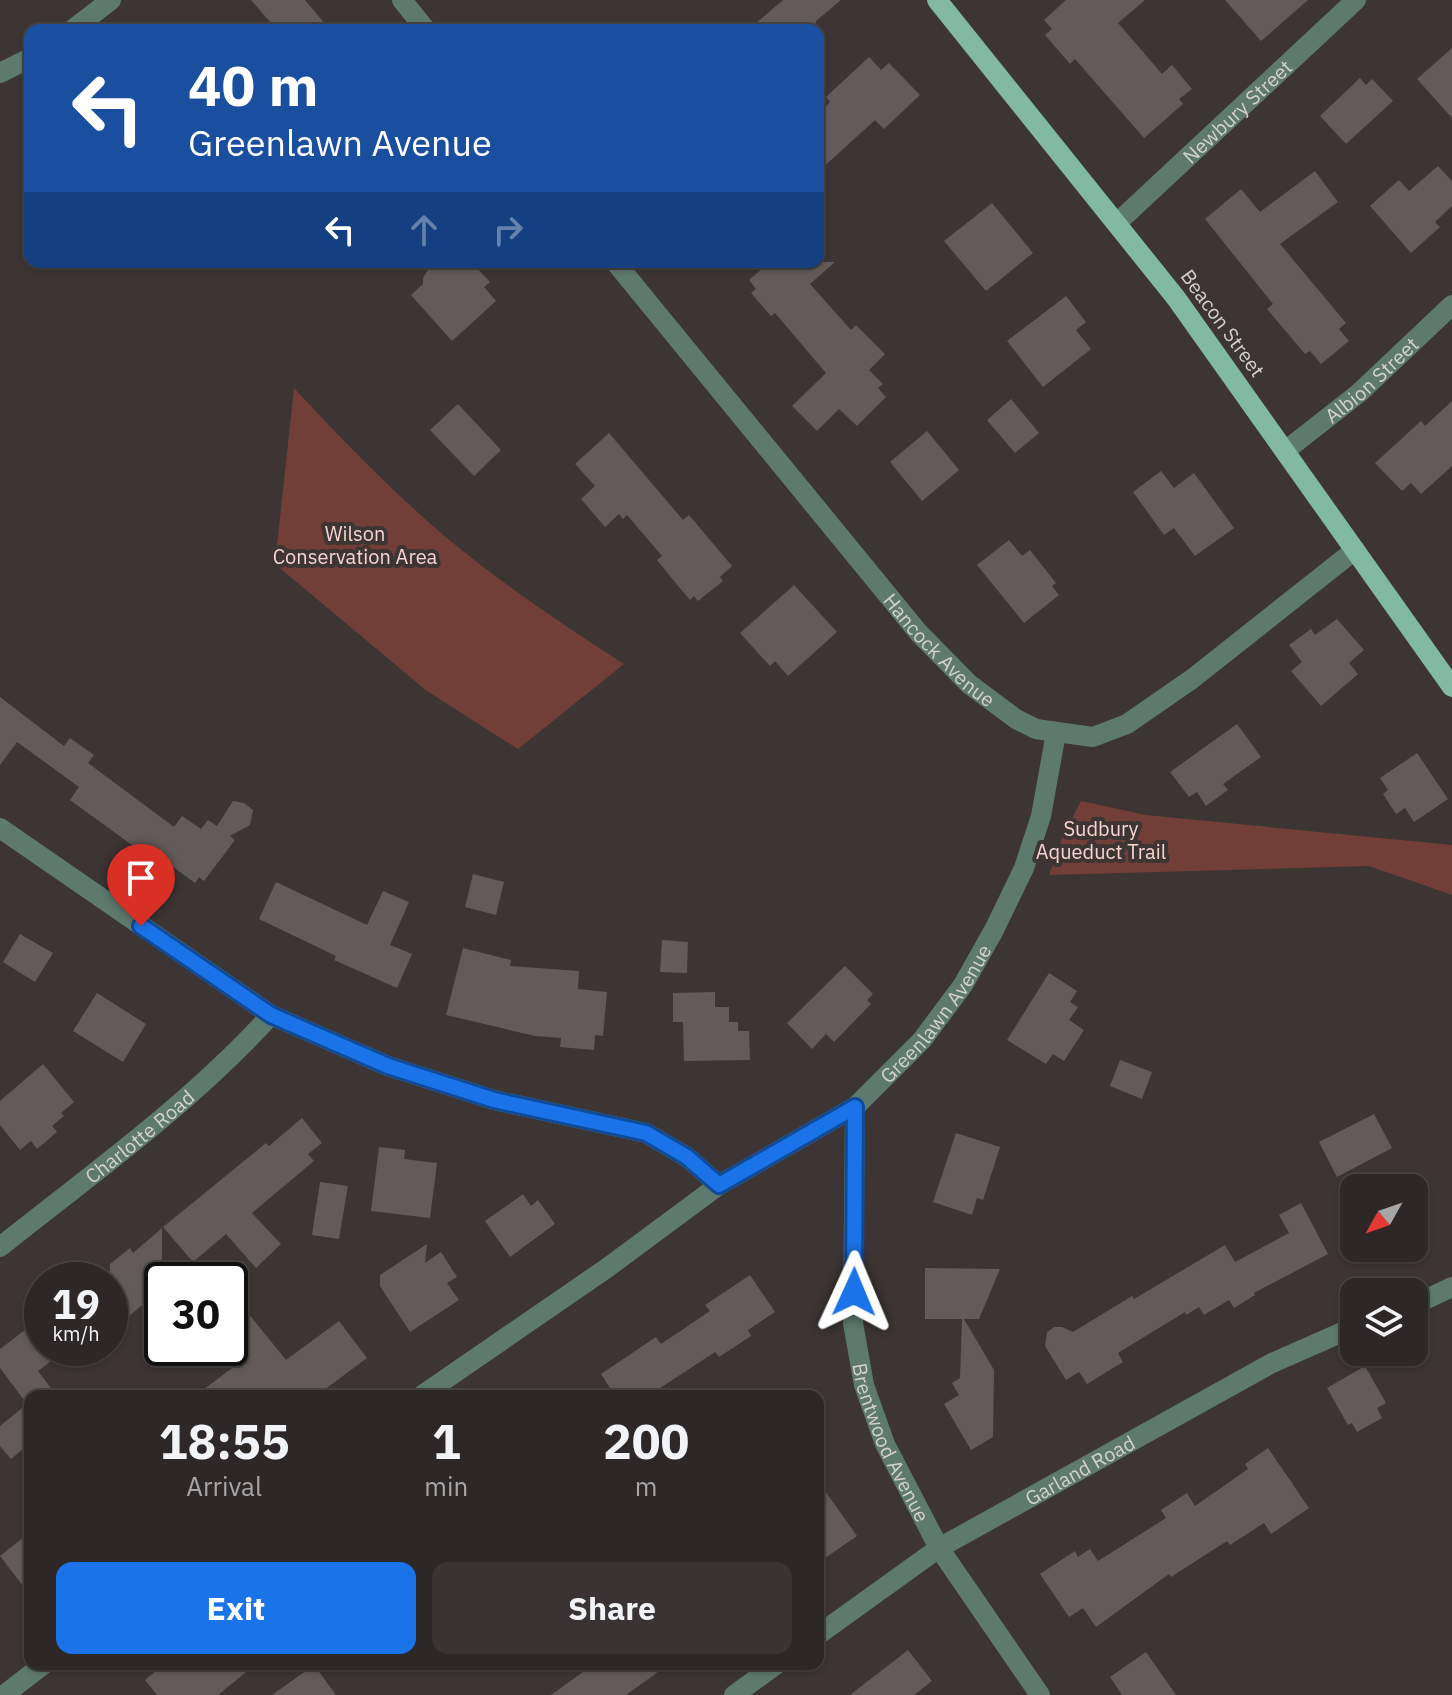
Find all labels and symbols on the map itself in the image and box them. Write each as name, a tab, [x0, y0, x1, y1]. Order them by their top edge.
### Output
street label: Newbury Street	[1176, 53, 1298, 169]
street label: Beacon Street	[1175, 264, 1271, 382]
street label: Albion Street	[1319, 331, 1424, 429]
park label: Wilson Conservation Area	[273, 520, 438, 570]
street label: Hancock Avenue	[878, 587, 1001, 713]
park label: Sudbury Aqueduct Trail	[1036, 815, 1166, 865]
pin	[107, 844, 175, 926]
street label: Greenlawn Avenue	[873, 939, 997, 1089]
street label: Charlotte Road	[79, 1083, 200, 1189]
north arrow	[1340, 1174, 1428, 1262]
position arrow	[812, 1250, 896, 1334]
speed limit sign: 30	[144, 1262, 248, 1366]
street label: Brentwood Avenue	[847, 1361, 936, 1526]
street label: Garland Road	[1020, 1428, 1140, 1511]

